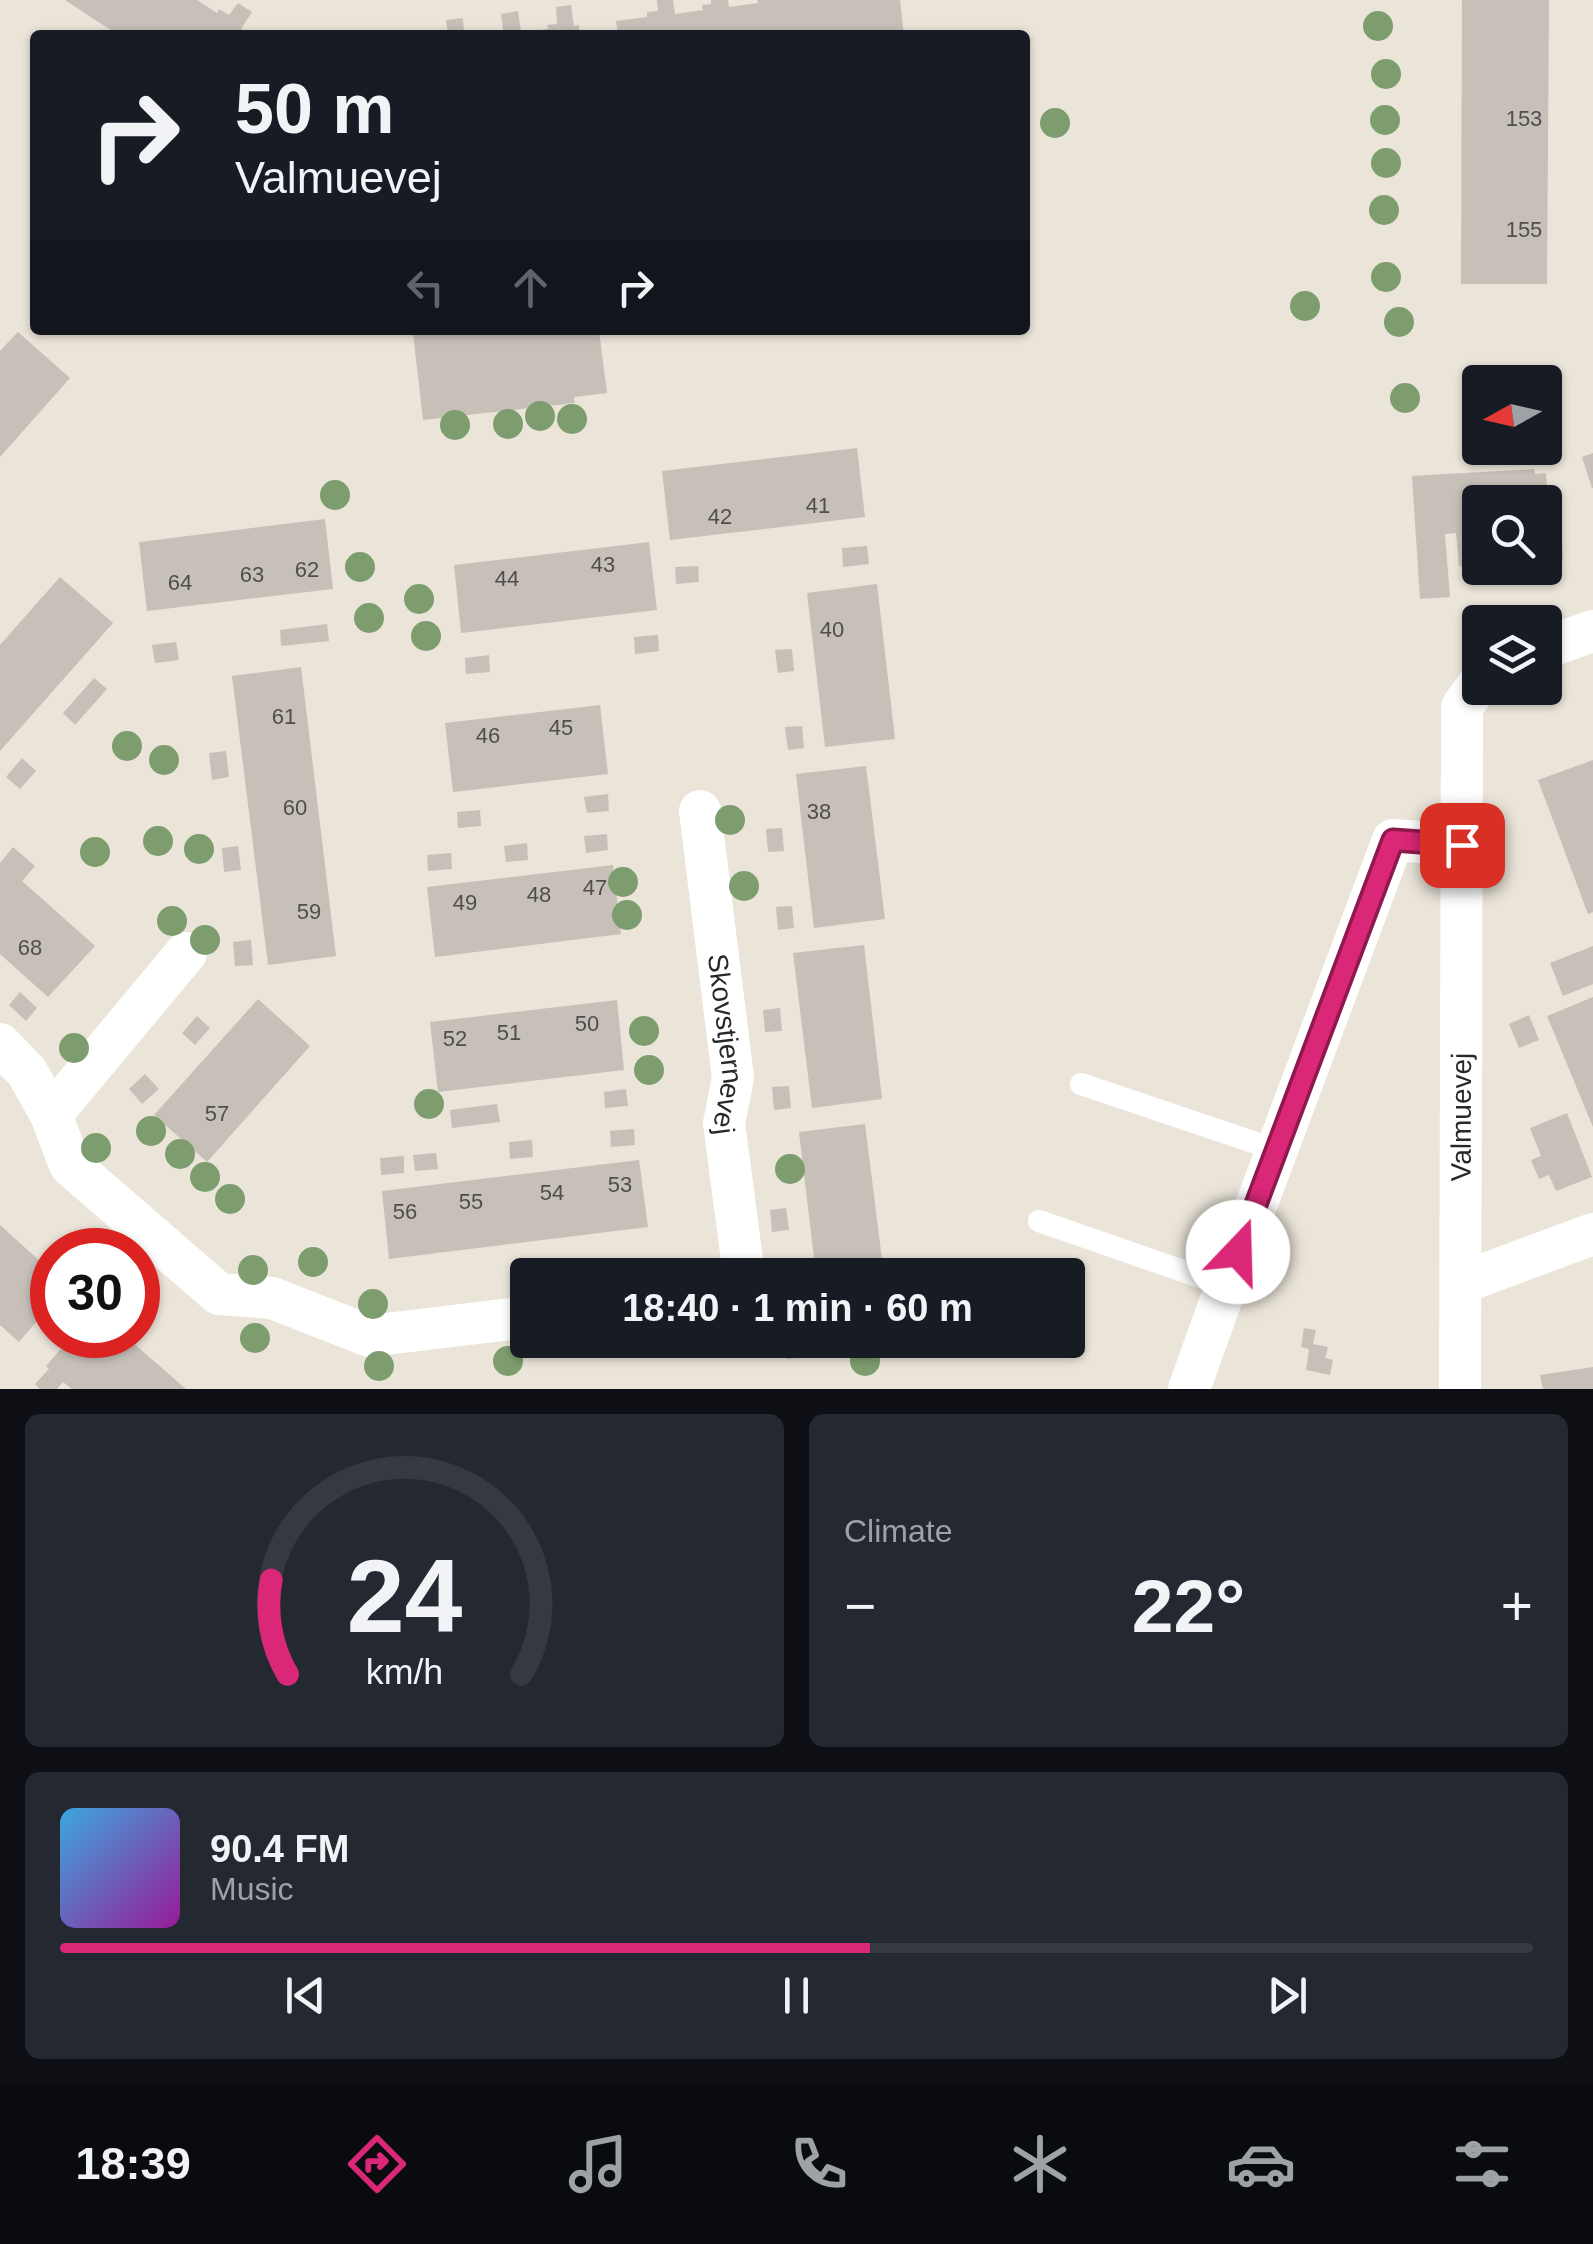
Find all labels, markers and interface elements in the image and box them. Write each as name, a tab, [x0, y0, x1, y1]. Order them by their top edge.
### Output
icon: right	[70, 70, 200, 200]
text: 50 m	[235, 70, 395, 148]
house number: 153	[1506, 106, 1542, 131]
text: Valmuevej	[235, 152, 442, 203]
house number: 155	[1506, 217, 1542, 242]
icon: left	[398, 260, 453, 315]
icon: ahead	[503, 260, 558, 315]
icon: right	[608, 260, 663, 315]
north arrow	[1462, 365, 1562, 465]
map controls	[1462, 365, 1562, 705]
button: search	[1462, 485, 1562, 585]
house number: 41	[806, 493, 830, 518]
house number: 42	[708, 504, 732, 529]
house number: 43	[591, 552, 615, 577]
house number: 62	[295, 557, 319, 582]
house number: 63	[240, 562, 264, 587]
house number: 44	[495, 566, 519, 591]
house number: 64	[168, 570, 192, 595]
button: layers	[1462, 605, 1562, 705]
house number: 40	[820, 617, 844, 642]
house number: 61	[272, 704, 296, 729]
house number: 45	[549, 715, 573, 740]
house number: 46	[476, 723, 500, 748]
house number: 60	[283, 795, 307, 820]
house number: 38	[807, 799, 831, 824]
pin	[1420, 803, 1505, 888]
icon: arrive	[1435, 818, 1490, 873]
house number: 47	[583, 875, 607, 900]
house number: 48	[527, 882, 551, 907]
house number: 49	[453, 890, 477, 915]
house number: 59	[297, 899, 321, 924]
house number: 68	[18, 935, 42, 960]
street label: Skovstjernevej	[702, 952, 749, 1136]
house number: 50	[575, 1011, 599, 1036]
house number: 51	[497, 1020, 521, 1045]
house number: 52	[443, 1026, 467, 1051]
street label: Valmuevej	[1446, 1053, 1477, 1181]
house number: 57	[205, 1101, 229, 1126]
house number: 53	[608, 1172, 632, 1197]
house number: 54	[540, 1180, 564, 1205]
house number: 55	[459, 1189, 483, 1214]
house number: 56	[393, 1199, 417, 1224]
position arrow	[1186, 1200, 1290, 1304]
speed limit sign: 30	[30, 1228, 160, 1358]
text: 18:40 · 1 min · 60 m	[622, 1287, 973, 1329]
text: Climate	[844, 1513, 952, 1549]
text: 24	[347, 1538, 462, 1654]
text: 22°	[1132, 1564, 1245, 1648]
text: −	[844, 1575, 876, 1637]
text: +	[1501, 1575, 1533, 1637]
text: km/h	[366, 1652, 443, 1692]
text: 90.4 FM	[210, 1828, 349, 1870]
text: Music	[210, 1871, 294, 1907]
icon: previous	[278, 1968, 333, 2023]
icon: pause	[769, 1968, 824, 2023]
icon: next	[1260, 1968, 1315, 2023]
icon: directions	[342, 2129, 412, 2199]
icon: music	[563, 2129, 633, 2199]
icon: phone	[784, 2129, 854, 2199]
icon: climate	[1005, 2129, 1075, 2199]
icon: car	[1226, 2129, 1296, 2199]
icon: filters	[1447, 2129, 1517, 2199]
text: 18:39	[76, 2138, 191, 2189]

